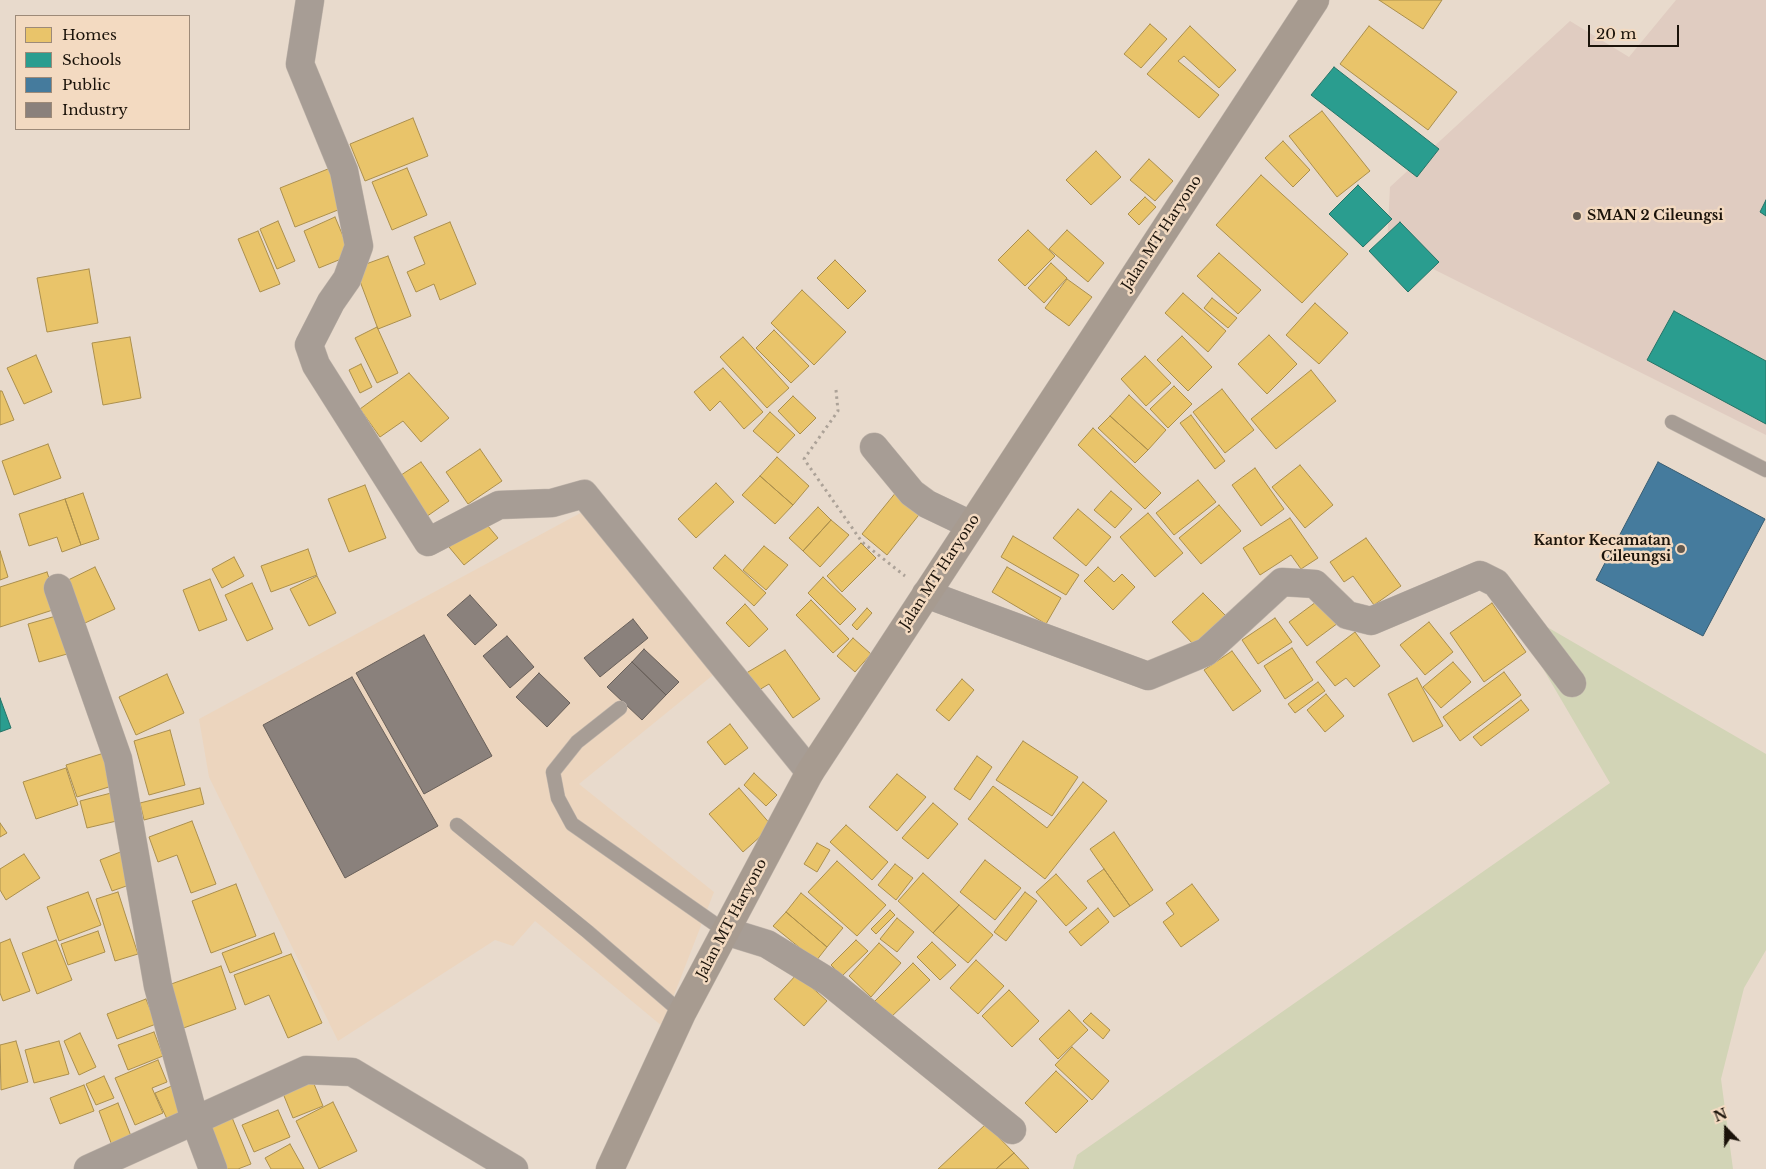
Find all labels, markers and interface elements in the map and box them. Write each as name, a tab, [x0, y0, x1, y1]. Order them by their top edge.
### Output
legend	[15, 15, 190, 130]
scale bar	[1591, 15, 1682, 47]
text: 20 m	[1596, 24, 1636, 43]
text: Homes	[62, 25, 117, 44]
text: Schools	[62, 50, 121, 69]
text: Public	[62, 75, 110, 94]
text: Industry	[62, 100, 128, 119]
street label: Jalan MT Haryono	[1119, 173, 1205, 293]
place label: SMAN 2 Cileungsi	[1587, 208, 1723, 224]
marker: SMAN 2 Cileungsi	[1571, 210, 1583, 222]
street label: Jalan MT Haryono	[897, 512, 983, 632]
place label: Kantor Kecamatan Cileungsi	[1534, 533, 1671, 566]
marker: Kantor Kecamatan Cileungsi	[1675, 543, 1687, 555]
street label: Jalan MT Haryono	[693, 856, 771, 982]
north arrow	[1701, 1104, 1751, 1154]
text: N	[1711, 1104, 1730, 1126]

